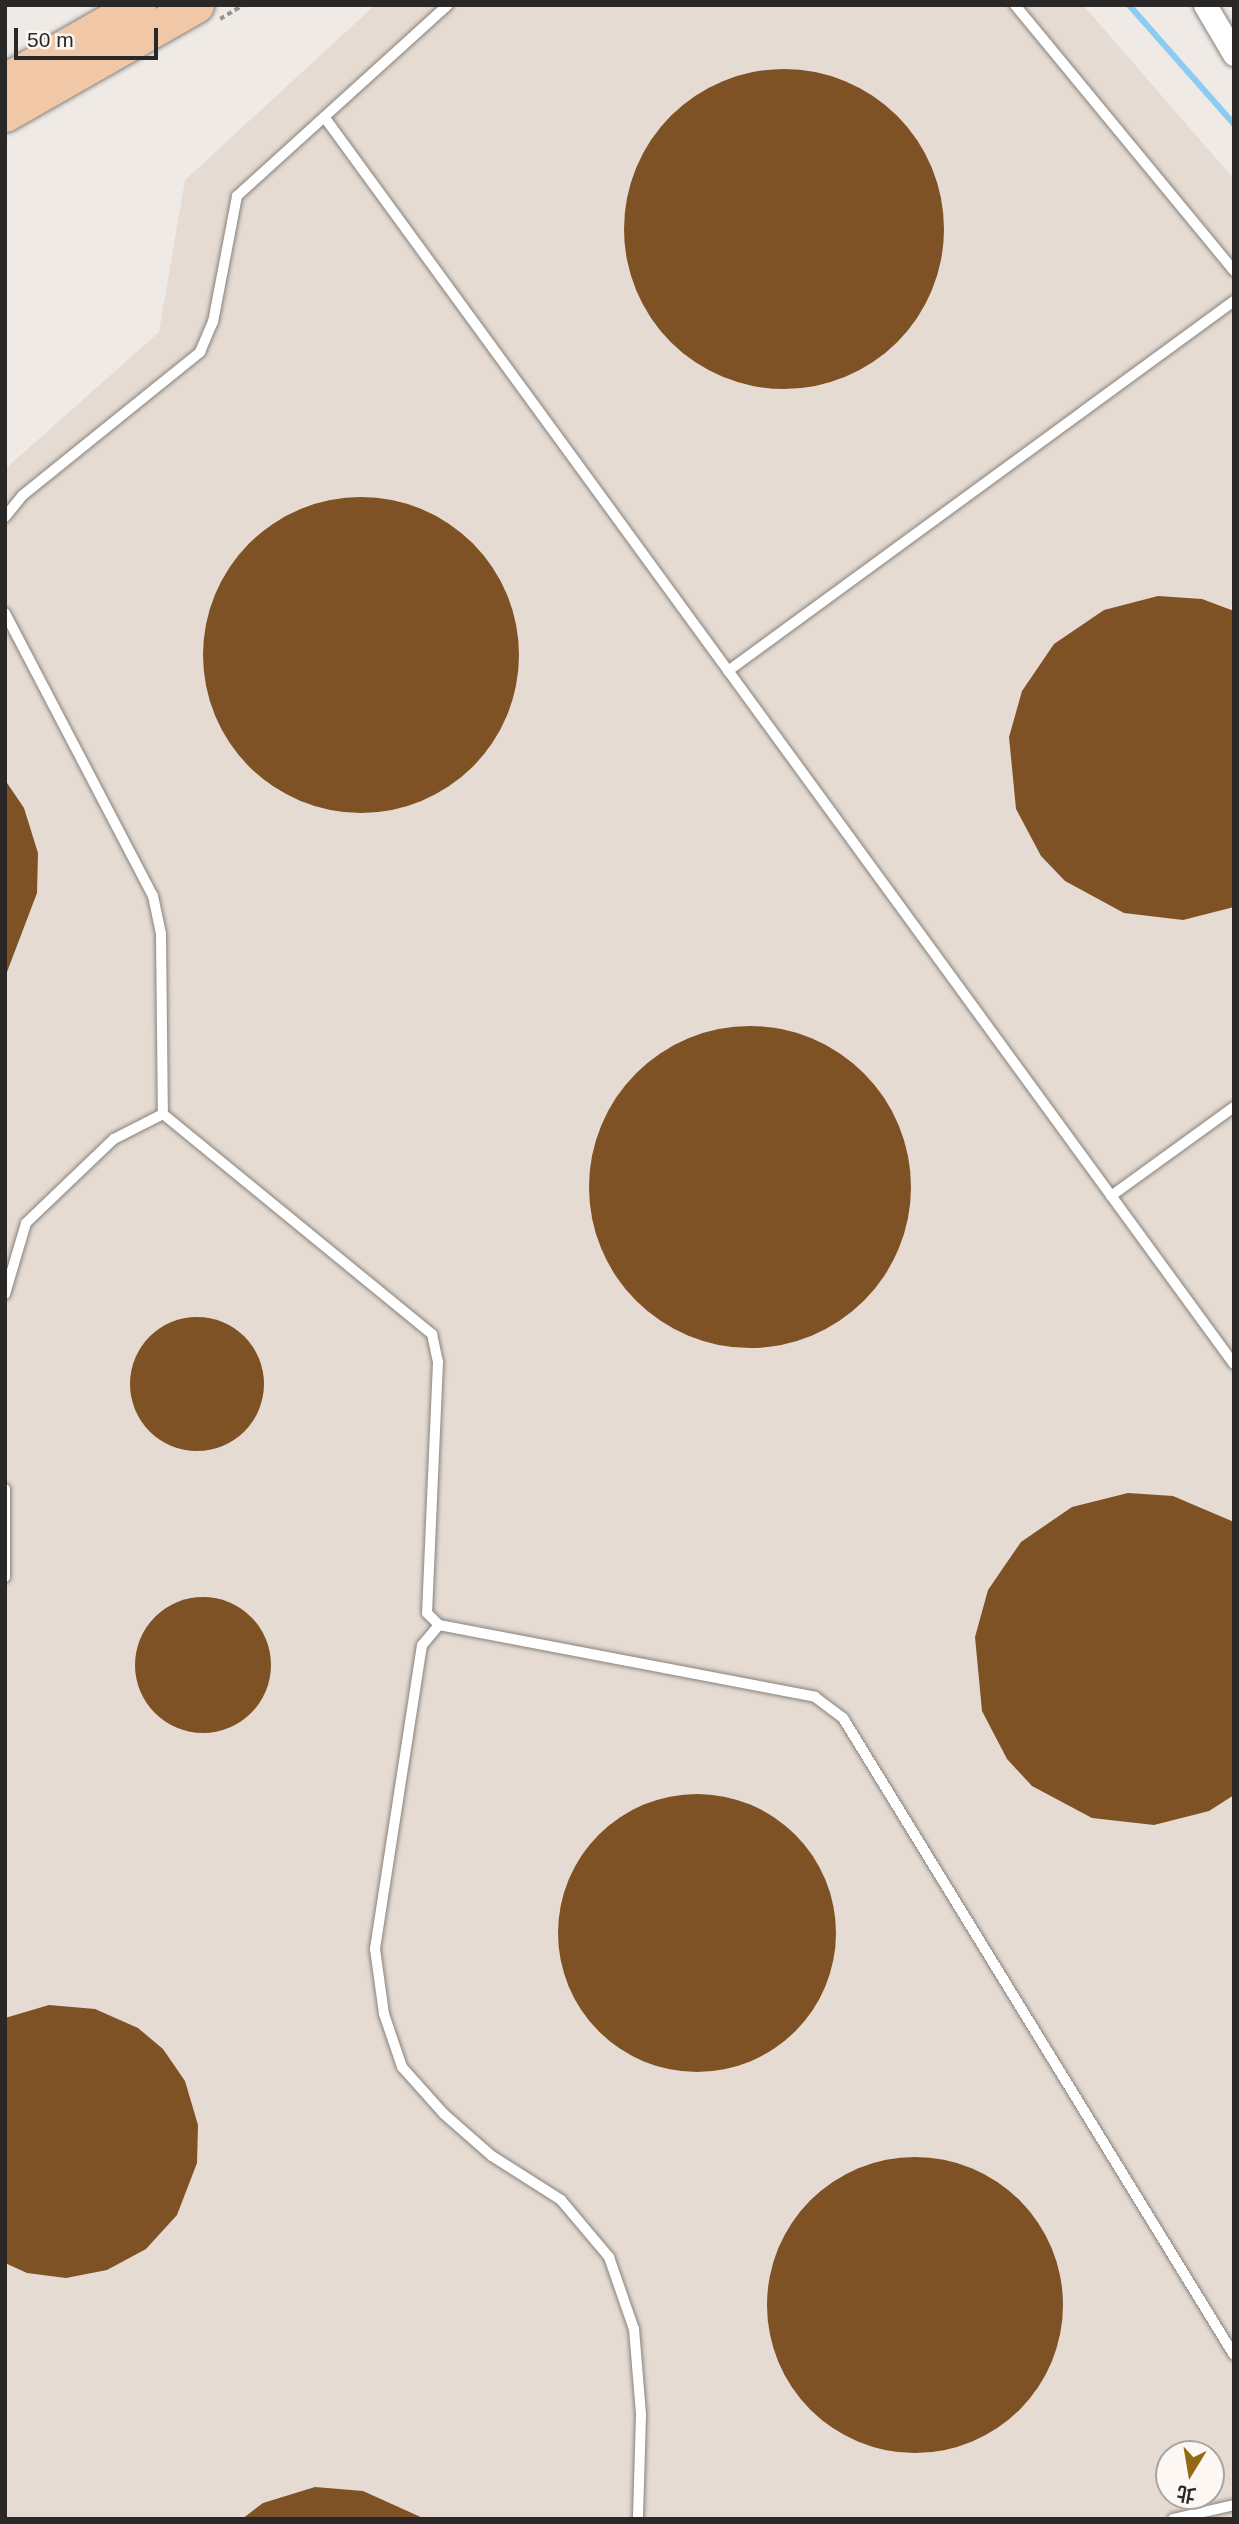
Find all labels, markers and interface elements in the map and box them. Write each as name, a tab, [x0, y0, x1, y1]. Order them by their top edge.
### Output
scale bar	[18, 14, 161, 58]
text: 50 m	[27, 28, 74, 51]
north arrow	[1155, 2440, 1225, 2510]
text: 北	[1175, 2482, 1198, 2506]

